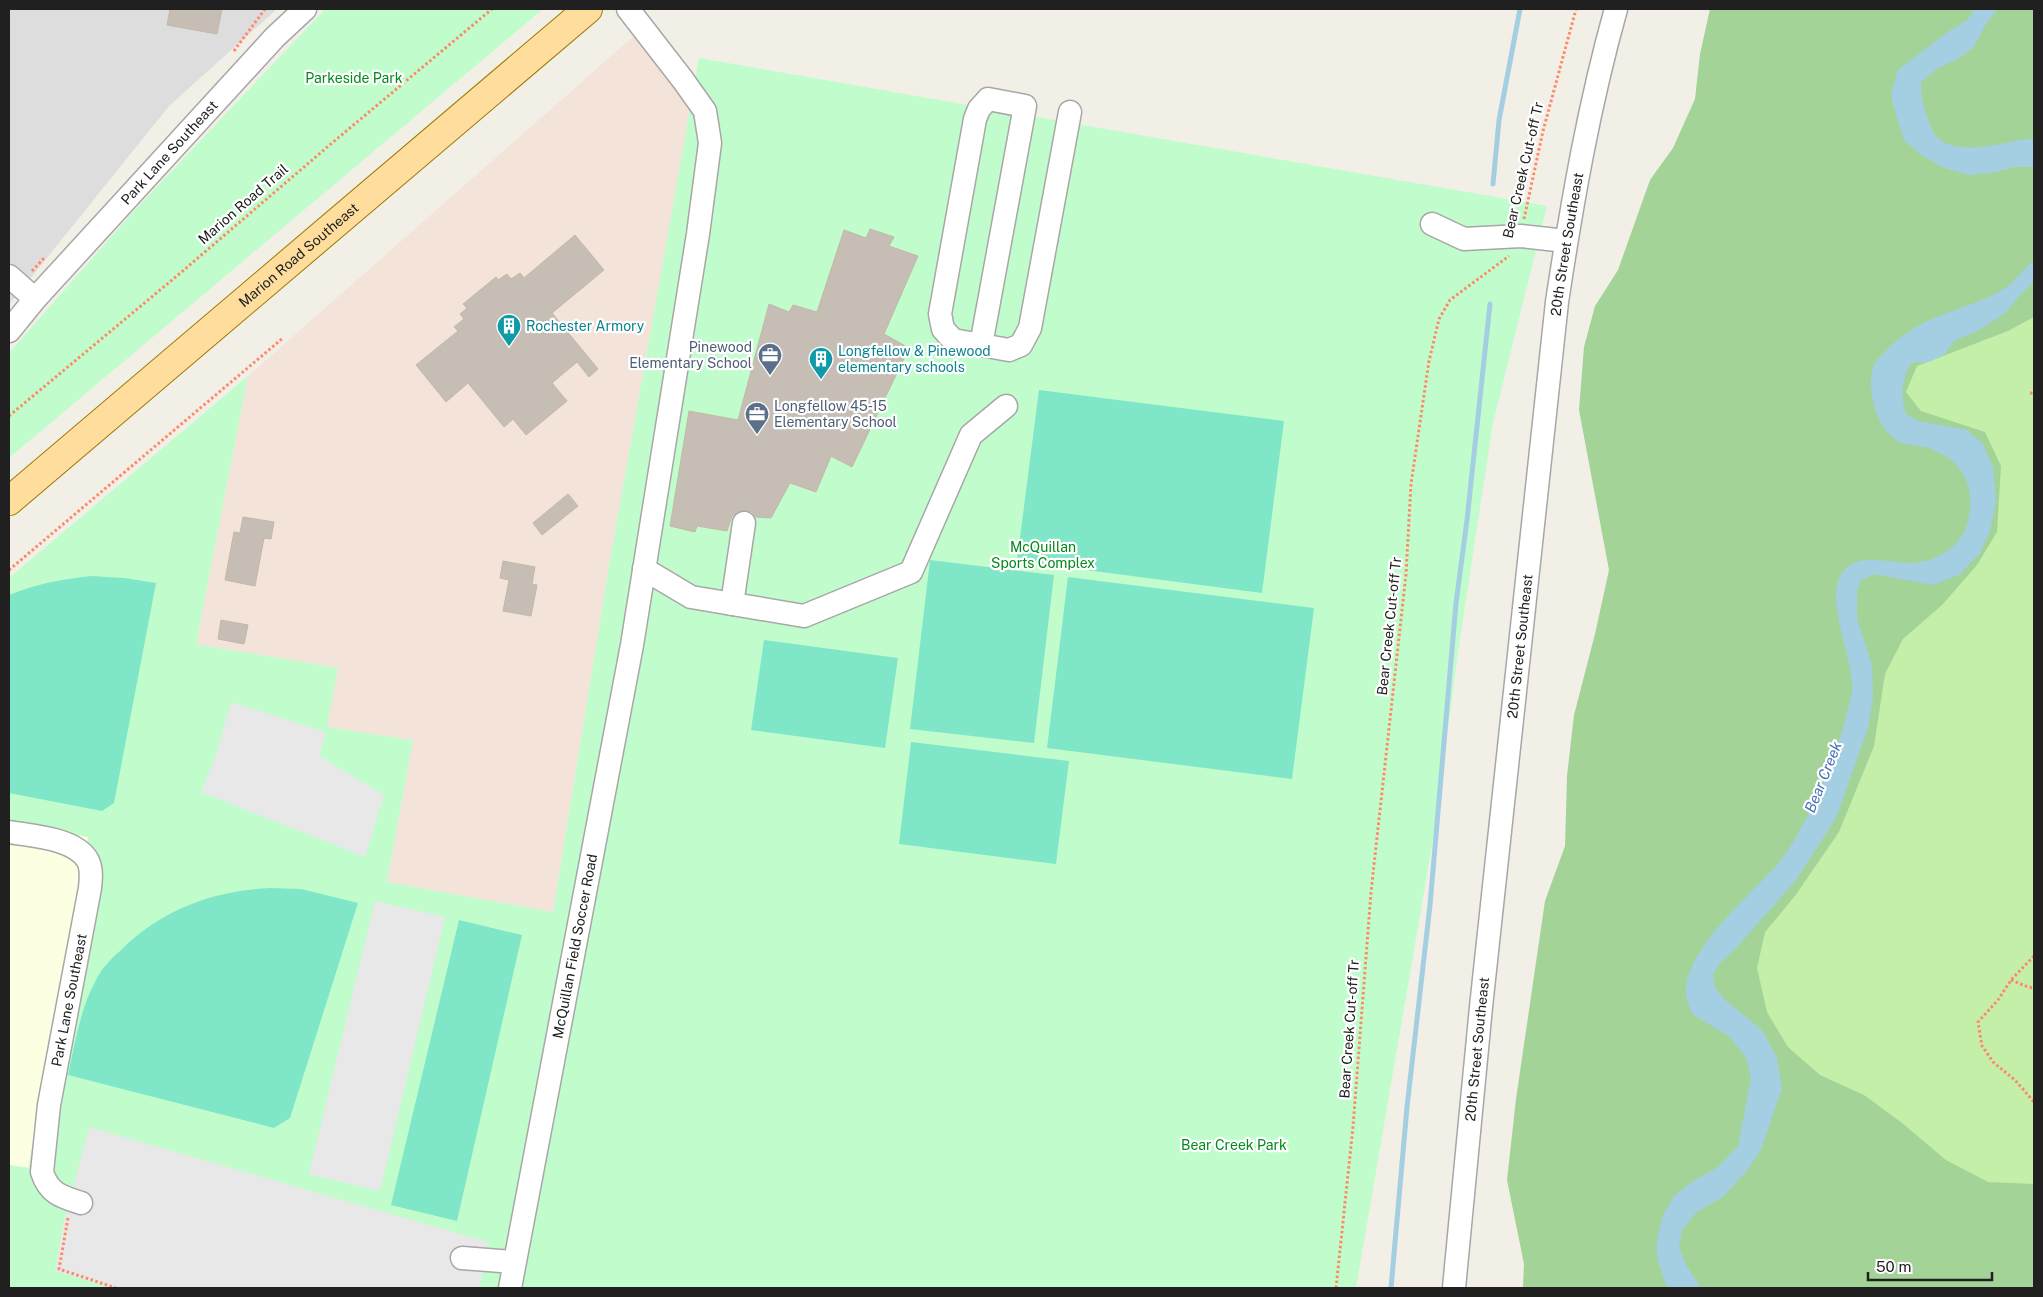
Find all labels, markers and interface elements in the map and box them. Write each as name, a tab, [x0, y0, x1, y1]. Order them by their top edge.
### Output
park label: Parkeside Park	[305, 70, 403, 86]
street label: Park Lane Southeast	[118, 97, 221, 208]
street label: Bear Creek Cut-off Tr	[1500, 100, 1546, 240]
street label: Marion Road Trail	[195, 161, 291, 247]
street label: 20th Street Southeast	[1548, 171, 1586, 317]
street label: Marion Road Southeast	[235, 200, 362, 310]
building icon: Rochester Armory	[496, 313, 522, 347]
place label: Rochester Armory	[526, 318, 645, 334]
place label: Pinewood Elementary School	[629, 339, 752, 371]
office icon: Pinewood Elementary School	[757, 342, 783, 376]
place label: Longfellow & Pinewood elementary schools	[838, 343, 991, 375]
building icon: Longfellow & Pinewood elementary schools	[808, 346, 834, 380]
place label: Longfellow 45-15 Elementary School	[774, 398, 897, 430]
office icon: Longfellow 45-15 Elementary School	[744, 401, 770, 435]
park label: McQuillan Sports Complex	[991, 539, 1095, 571]
street label: Bear Creek Cut-off Tr	[1374, 556, 1404, 696]
street label: 20th Street Southeast	[1504, 573, 1536, 719]
water label: Bear Creek	[1801, 738, 1845, 815]
street label: McQuillan Field Soccer Road	[550, 852, 600, 1040]
street label: Park Lane Southeast	[48, 932, 90, 1068]
street label: Bear Creek Cut-off Tr	[1336, 959, 1362, 1099]
street label: 20th Street Southeast	[1462, 976, 1492, 1122]
park label: Bear Creek Park	[1181, 1137, 1287, 1153]
scale bar	[1868, 1250, 1992, 1282]
text: 50 m	[1876, 1258, 1911, 1275]

